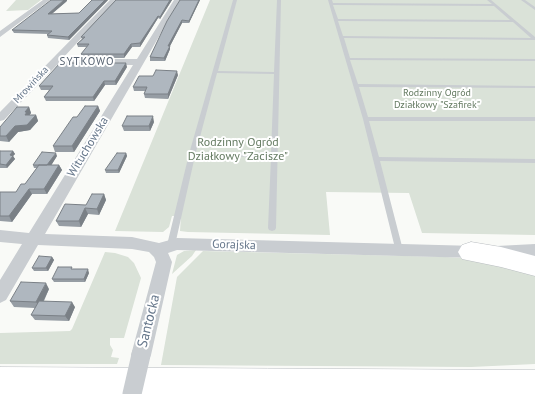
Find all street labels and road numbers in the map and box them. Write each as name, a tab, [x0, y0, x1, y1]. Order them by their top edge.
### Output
street label: Mrowińska	[11, 64, 51, 106]
street label: Wituchowska	[64, 114, 112, 180]
street label: Gorajska	[212, 237, 256, 253]
street label: Santocka	[134, 293, 164, 349]

